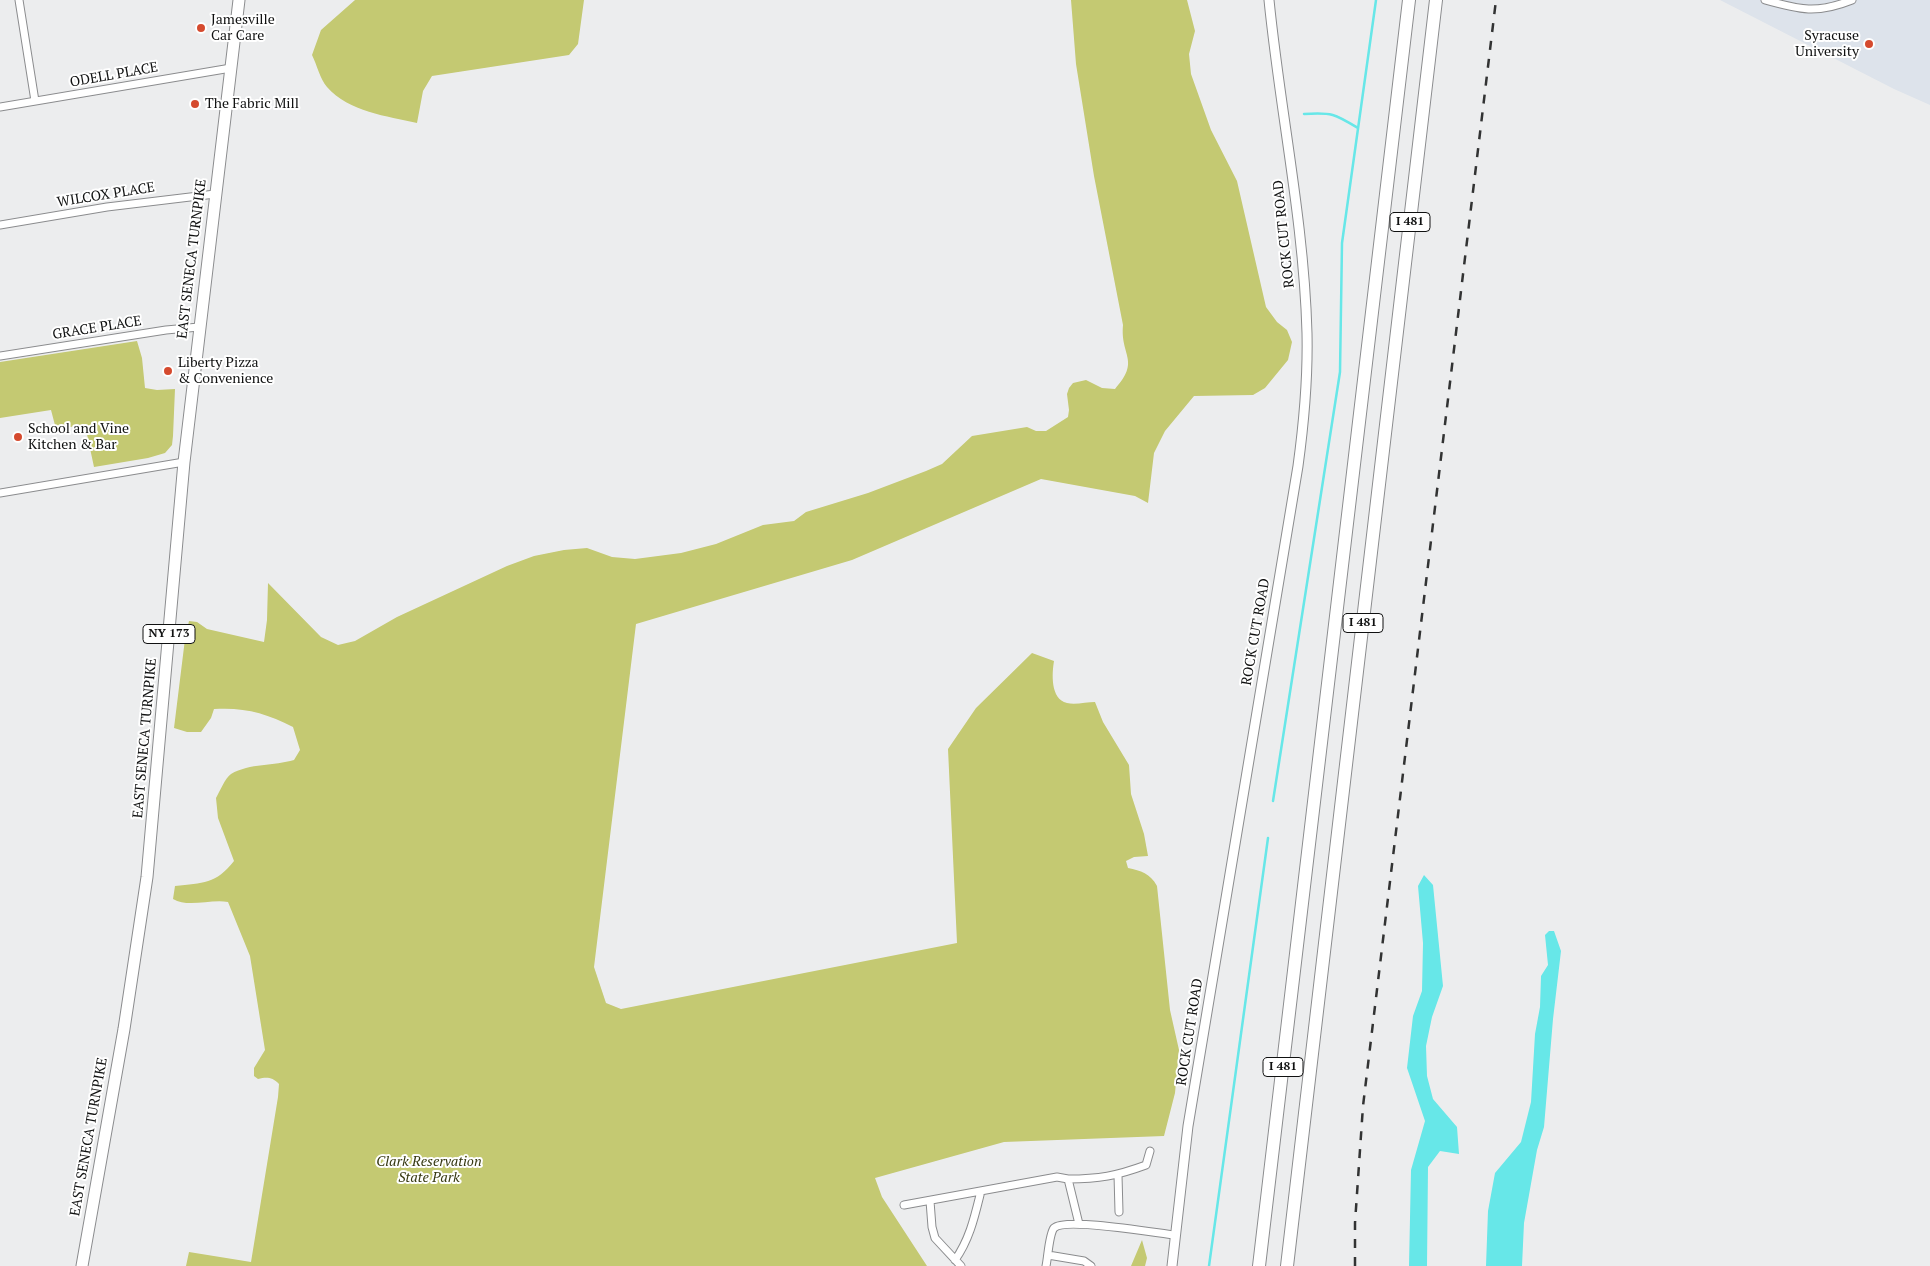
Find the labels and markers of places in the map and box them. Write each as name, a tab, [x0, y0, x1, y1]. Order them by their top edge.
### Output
place label: Jamesville Car Care	[211, 12, 275, 44]
marker: Jamesville Car Care	[195, 22, 207, 34]
place label: Syracuse University	[1795, 28, 1859, 60]
marker: Syracuse University	[1863, 38, 1875, 50]
place label: The Fabric Mill	[205, 96, 299, 112]
marker: The Fabric Mill	[189, 98, 201, 110]
place label: Liberty Pizza & Convenience	[178, 355, 273, 388]
marker: Liberty Pizza & Convenience	[162, 365, 174, 377]
place label: School and Vine Kitchen & Bar	[28, 421, 129, 454]
marker: School and Vine Kitchen & Bar	[12, 431, 24, 443]

